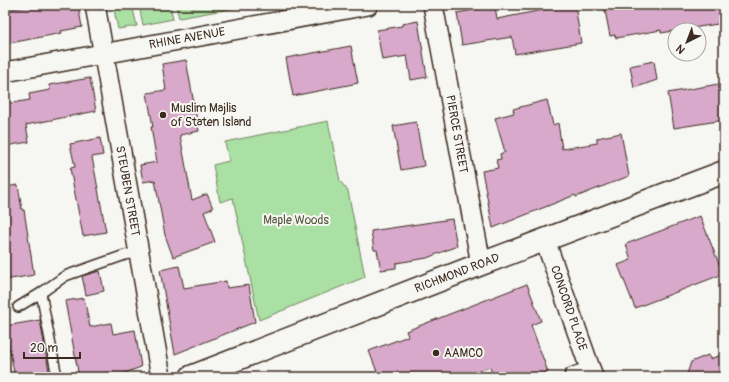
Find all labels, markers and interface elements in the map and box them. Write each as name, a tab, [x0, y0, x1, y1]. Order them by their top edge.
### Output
north arrow	[667, 22, 707, 62]
street label: RHINE AVENUE	[148, 24, 226, 53]
text: N	[673, 41, 688, 56]
street label: PIERCE STREET	[442, 94, 471, 175]
place label: Muslim Majlis of Staten Island	[171, 101, 251, 130]
marker: Muslim Majlis of Staten Island	[158, 110, 168, 120]
street label: STEUBEN STREET	[112, 145, 143, 238]
park label: Maple Woods	[263, 213, 329, 228]
street label: RICHMOND ROAD	[413, 250, 502, 297]
street label: CONCORD PLACE	[547, 264, 590, 353]
scale bar	[24, 334, 80, 360]
text: 20 m	[30, 341, 59, 356]
place label: AAMCO	[444, 346, 483, 361]
marker: AAMCO	[431, 348, 441, 358]

